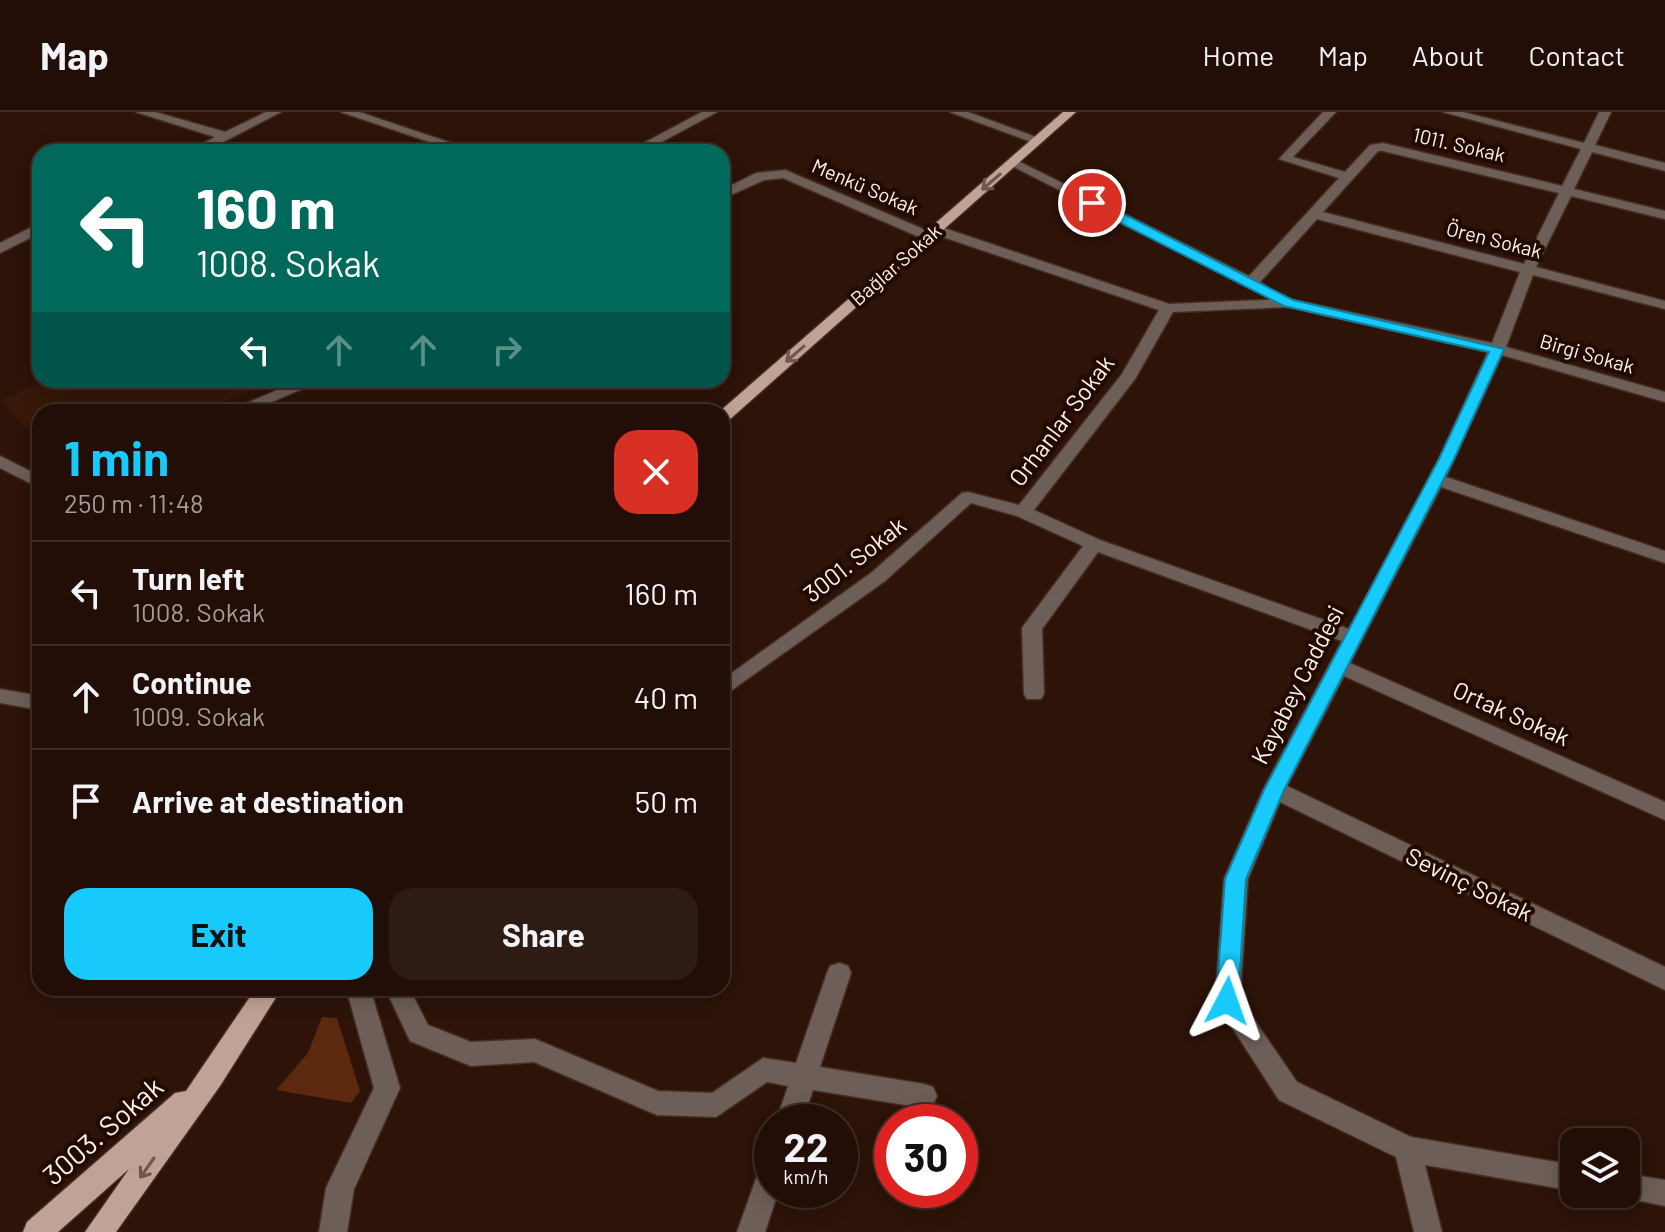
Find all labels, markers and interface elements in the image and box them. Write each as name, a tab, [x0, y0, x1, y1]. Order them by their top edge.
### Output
text: Map	[40, 32, 109, 78]
text: Home	[1203, 38, 1274, 72]
text: Map	[1318, 38, 1368, 72]
text: About	[1412, 38, 1484, 72]
text: Contact	[1528, 38, 1625, 72]
street label: 1011. Sokak	[1411, 122, 1508, 166]
street label: Menkü Sokak	[809, 153, 922, 219]
pin	[1058, 169, 1126, 237]
text: 160 m	[196, 173, 336, 240]
one-way arrow	[981, 173, 1001, 191]
icon: left	[64, 176, 168, 280]
icon: arrive	[1070, 181, 1114, 225]
street label: Ören Sokak	[1444, 216, 1545, 262]
street label: Bağlar Sokak	[845, 218, 946, 310]
text: 1008. Sokak	[196, 241, 380, 284]
icon: left	[233, 328, 277, 372]
icon: ahead	[317, 328, 361, 372]
icon: ahead	[401, 328, 445, 372]
icon: right	[485, 328, 529, 372]
street label: Birgi Sokak	[1537, 328, 1637, 378]
one-way arrow	[786, 344, 806, 362]
street label: Orhanlar Sokak	[1002, 349, 1119, 491]
text: 1 min	[64, 428, 169, 486]
button: close	[614, 430, 698, 514]
text: 250 m · 11:48	[64, 487, 204, 518]
street label: 3001. Sokak	[797, 510, 911, 608]
text: Turn left	[132, 560, 245, 596]
icon: left	[64, 571, 108, 615]
text: 160 m	[624, 575, 698, 611]
text: 1008. Sokak	[132, 596, 265, 627]
street label: Kayabey Caddesi	[1244, 600, 1349, 769]
text: Continue	[132, 664, 252, 700]
street label: Ortak Sokak	[1449, 674, 1575, 751]
icon: ahead	[64, 675, 108, 719]
text: 40 m	[634, 679, 698, 715]
text: 1009. Sokak	[132, 700, 265, 731]
icon: arrive	[64, 779, 108, 823]
text: Arrive at destination	[132, 783, 404, 819]
text: 50 m	[635, 783, 698, 819]
street label: Sevinç Sokak	[1402, 841, 1538, 927]
button: Exit	[64, 888, 373, 980]
button: Share	[389, 888, 698, 980]
position arrow	[1185, 959, 1269, 1043]
street label: 3003. Sokak	[35, 1069, 169, 1191]
speed limit sign: 30	[874, 1104, 978, 1208]
text: 22	[784, 1122, 828, 1170]
map controls	[1560, 1128, 1640, 1208]
button: layers	[1560, 1128, 1640, 1208]
one-way arrow	[139, 1157, 155, 1179]
text: km/h	[783, 1164, 829, 1188]

